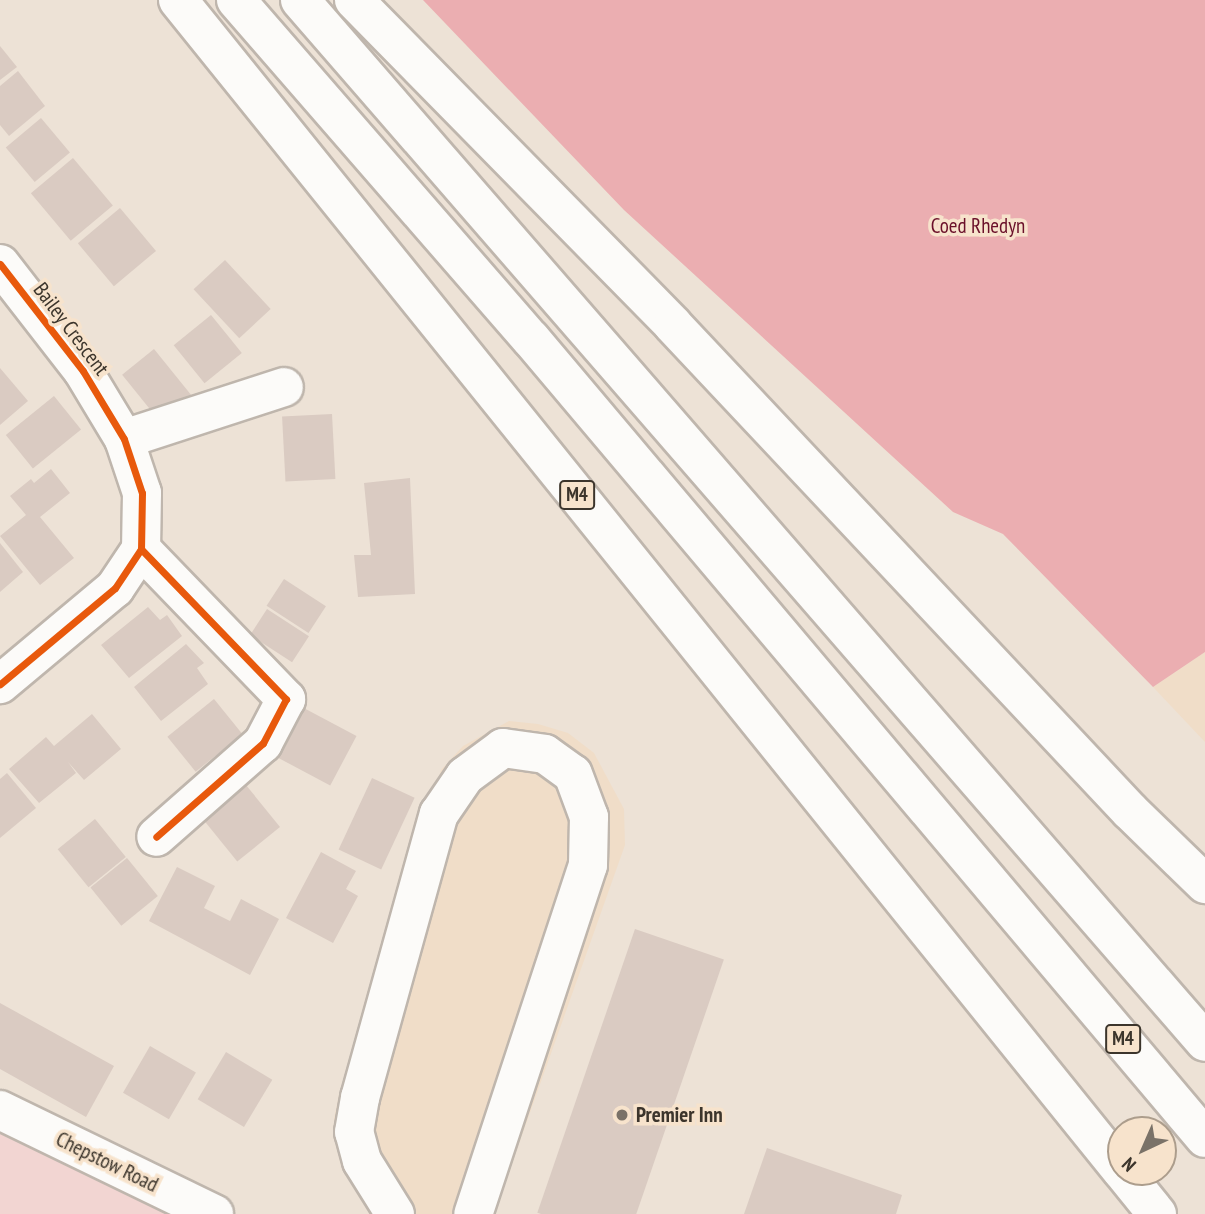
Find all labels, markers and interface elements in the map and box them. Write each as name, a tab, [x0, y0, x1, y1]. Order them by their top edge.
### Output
park label: Coed Rhedyn	[931, 213, 1025, 239]
street label: Bailey Crescent	[28, 277, 114, 381]
road number: M4	[558, 480, 596, 510]
road number: M4	[1104, 1023, 1142, 1054]
place label: Premier Inn	[636, 1102, 723, 1128]
marker: Premier Inn	[614, 1107, 630, 1123]
north arrow	[1107, 1116, 1177, 1186]
street label: Chepstow Road	[52, 1126, 162, 1198]
text: N	[1117, 1152, 1141, 1177]

